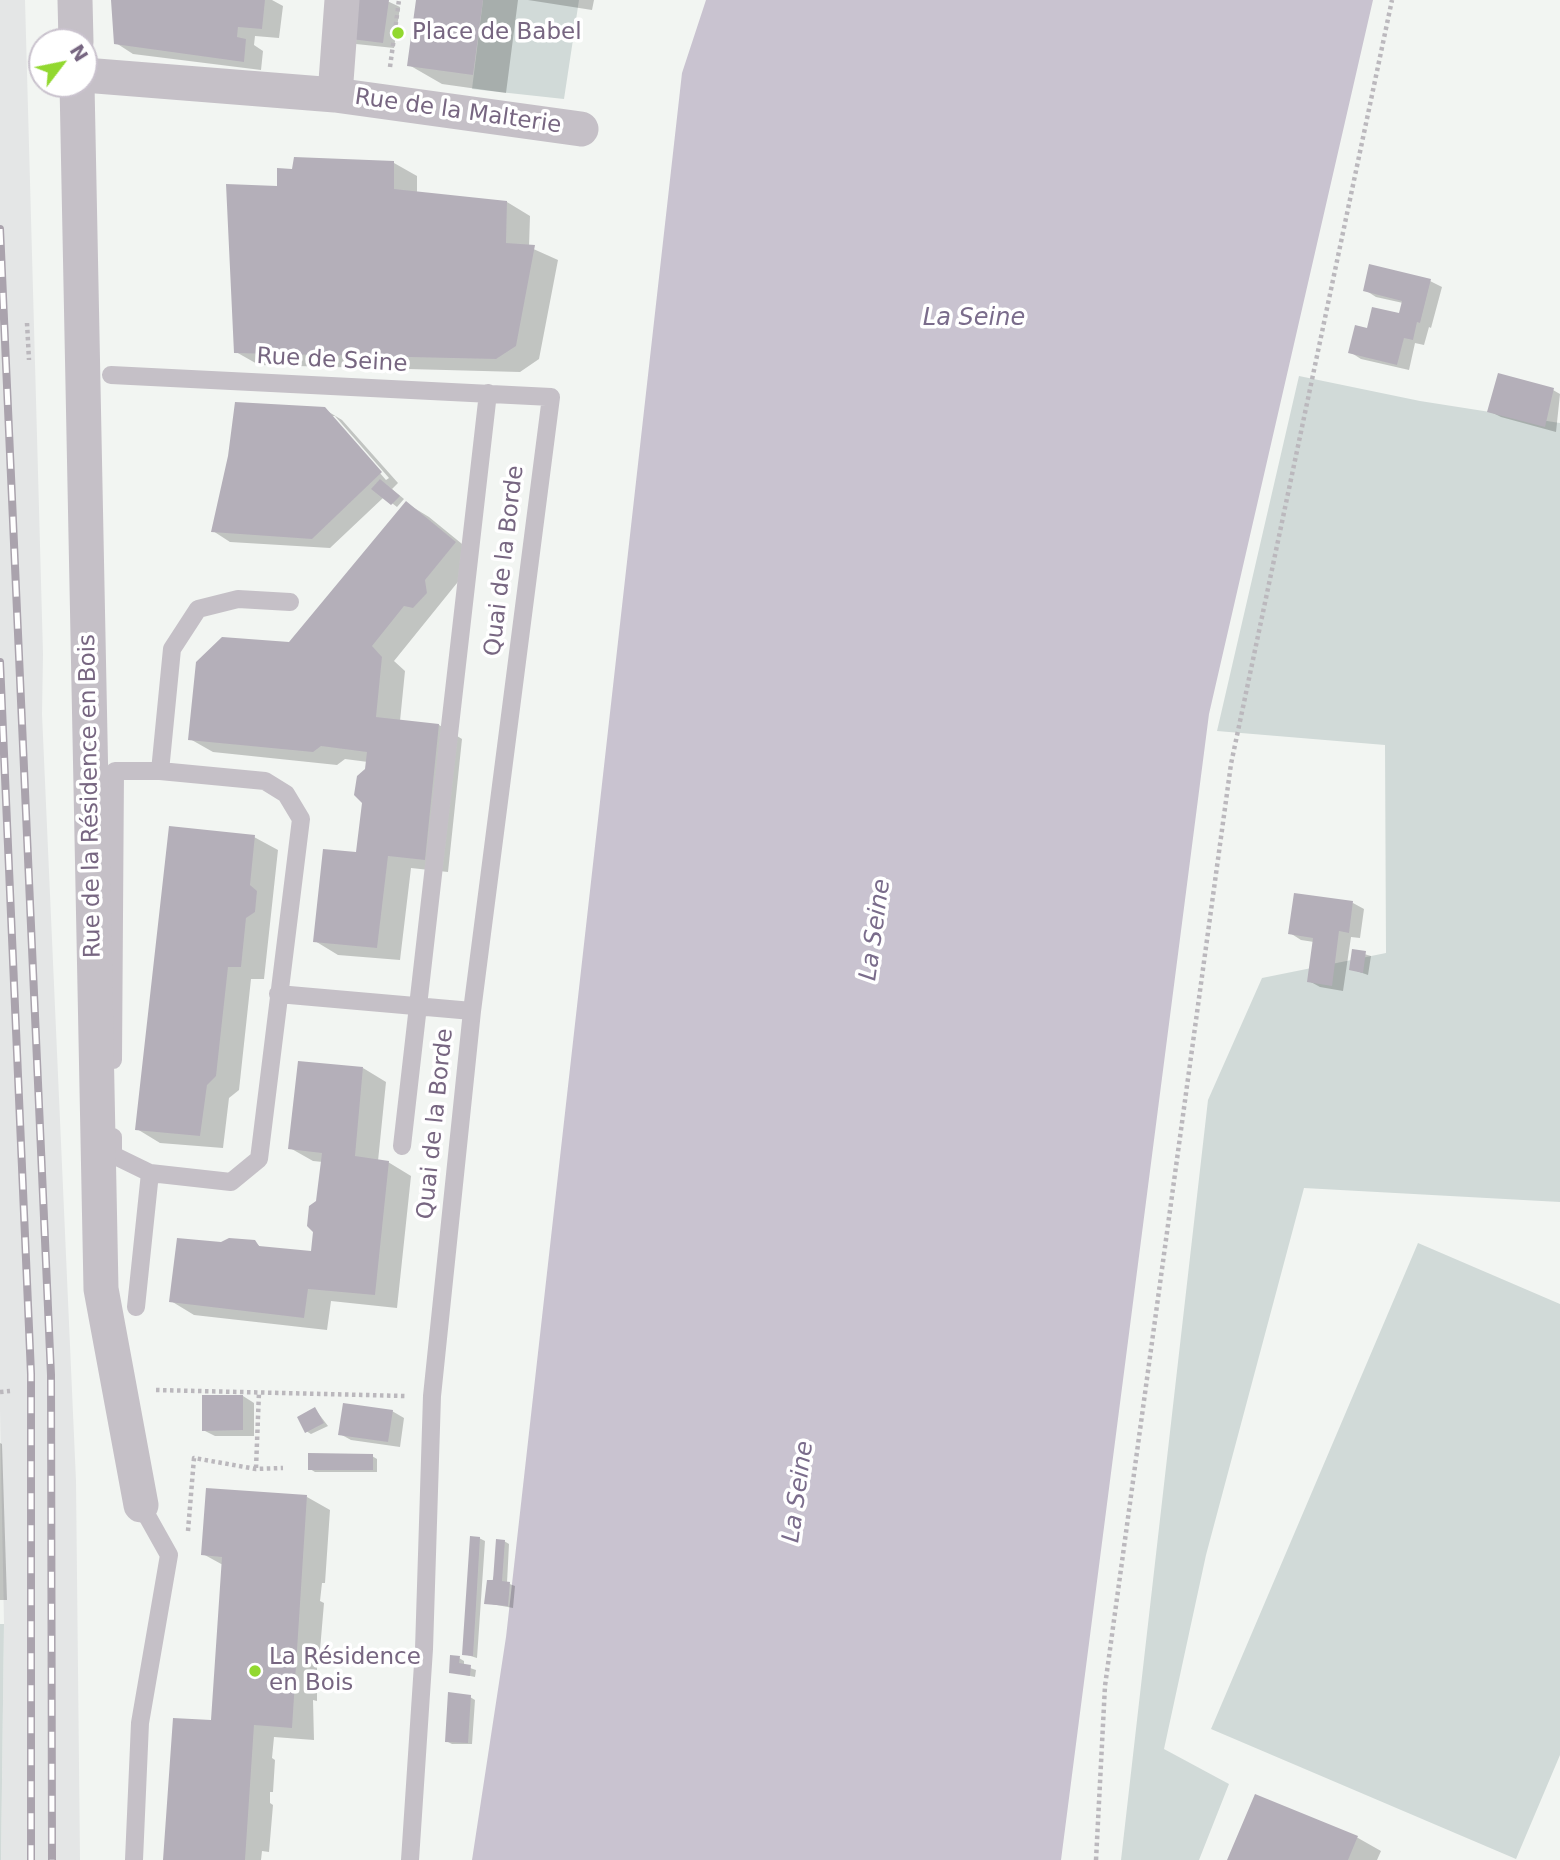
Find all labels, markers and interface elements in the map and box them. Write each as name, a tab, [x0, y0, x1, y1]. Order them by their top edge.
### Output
place label: Place de Babel	[412, 19, 582, 47]
marker: Place de Babel	[390, 25, 406, 41]
north arrow	[28, 28, 98, 98]
text: N	[66, 40, 93, 66]
street label: Rue de la Malterie	[353, 84, 563, 140]
water label: La Seine	[923, 305, 1025, 333]
street label: Rue de Seine	[256, 343, 408, 379]
street label: Quai de la Borde	[480, 464, 530, 658]
street label: Rue de la Résidence en Bois	[74, 634, 108, 958]
water label: La Seine	[855, 877, 897, 983]
street label: Quai de la Borde	[412, 1027, 460, 1221]
water label: La Seine	[778, 1439, 820, 1545]
place label: La Résidence en Bois	[269, 1644, 421, 1698]
marker: La Résidence en Bois	[247, 1663, 263, 1679]

